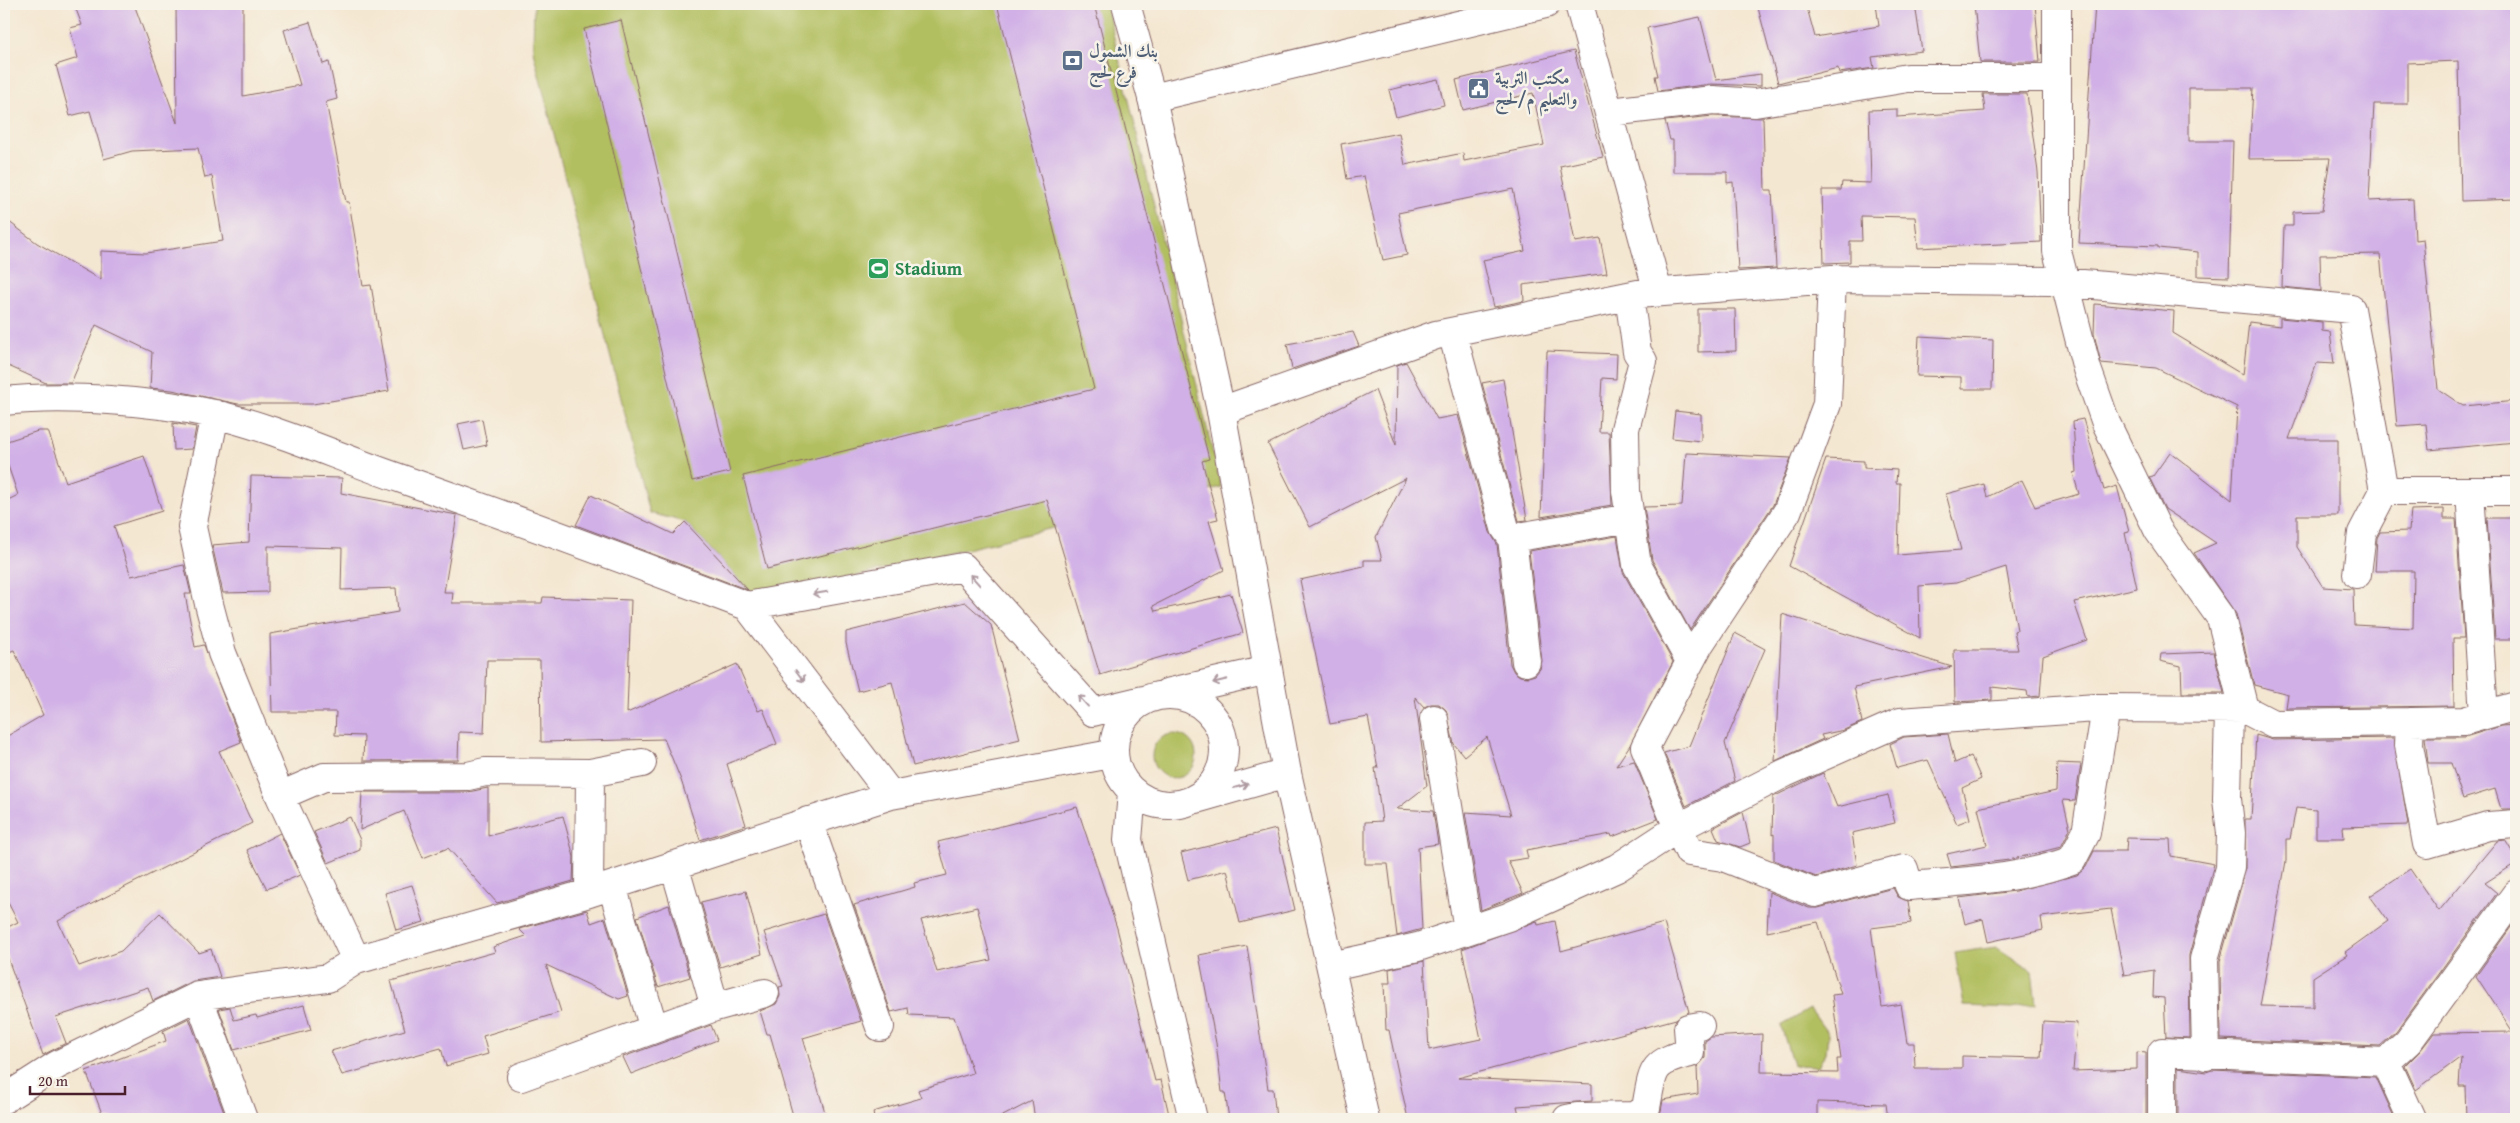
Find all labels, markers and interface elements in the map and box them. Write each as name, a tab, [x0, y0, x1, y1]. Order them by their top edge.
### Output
place label: بنك الشمول فرع لحج	[1089, 37, 1158, 88]
bank icon: بنك الشمول فرع لحج	[1061, 49, 1085, 73]
place label: مكتب التربية والتعليم م/لحج	[1495, 64, 1577, 117]
public building icon: مكتب التربية والتعليم م/لحج	[1467, 76, 1491, 100]
place label: Stadium	[895, 255, 963, 282]
sports icon: Stadium	[867, 257, 891, 281]
one-way arrow	[969, 574, 980, 587]
one-way arrow	[813, 588, 829, 598]
one-way arrow	[795, 669, 805, 683]
one-way arrow	[1213, 677, 1229, 686]
one-way arrow	[1078, 695, 1089, 708]
one-way arrow	[1232, 781, 1248, 791]
scale bar	[30, 1063, 125, 1095]
text: 20 m	[38, 1070, 69, 1091]

